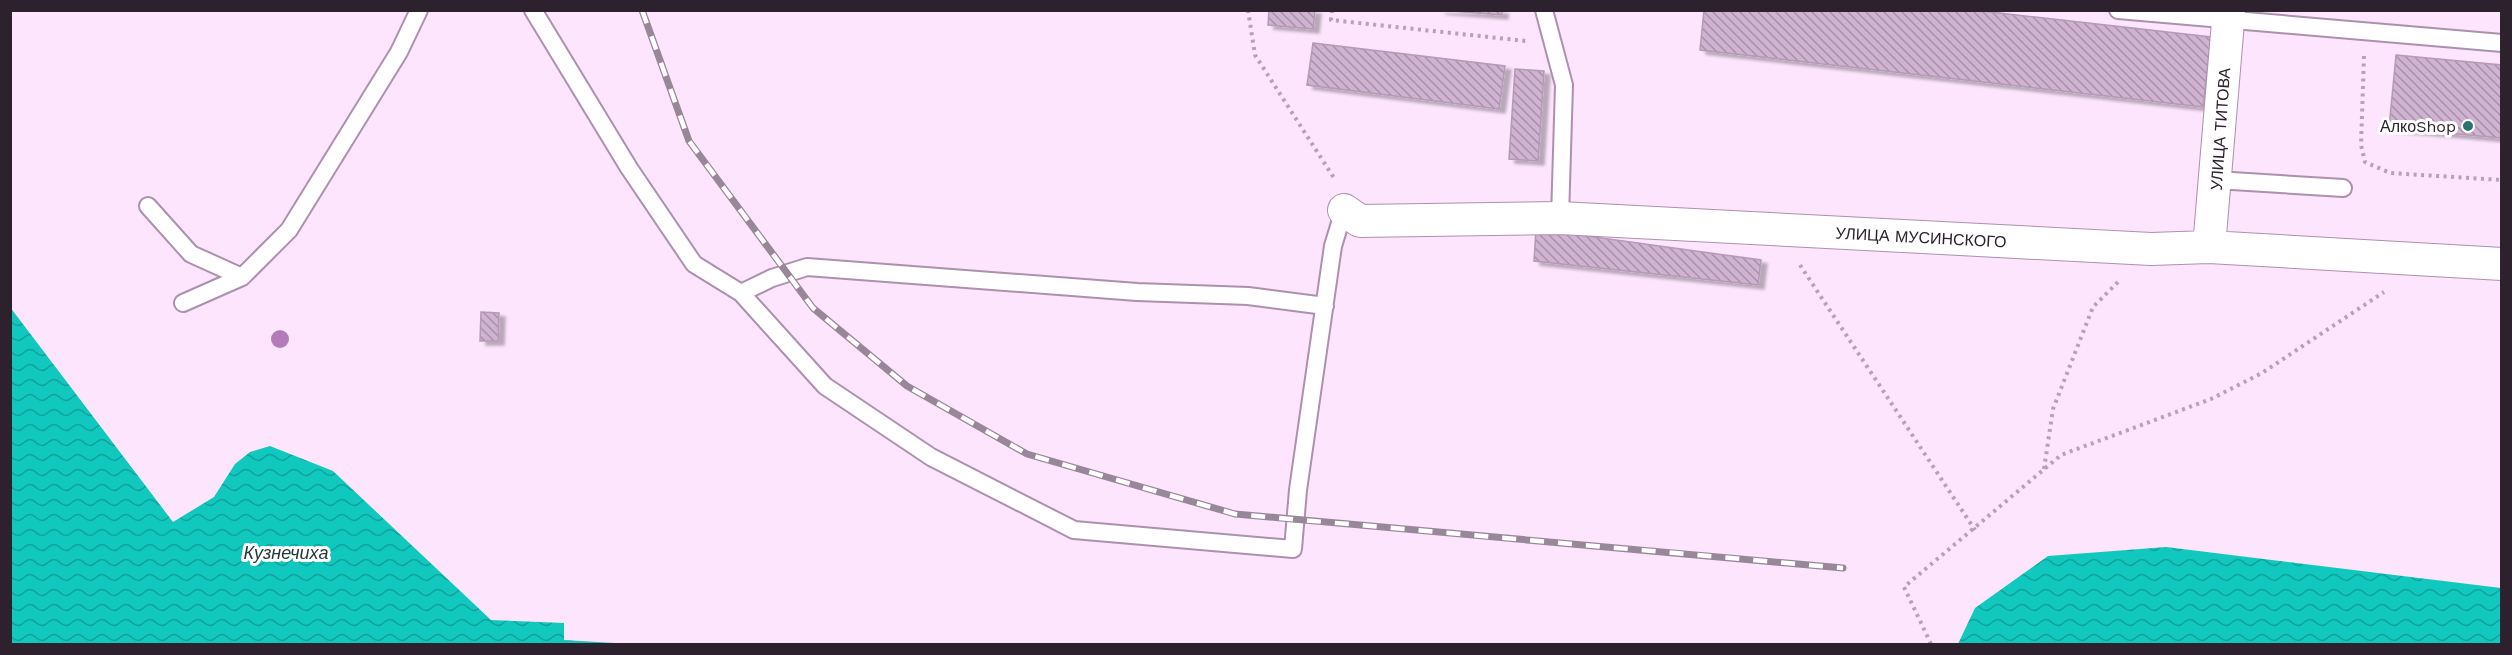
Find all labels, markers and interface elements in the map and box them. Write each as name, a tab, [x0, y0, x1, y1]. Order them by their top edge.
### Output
street label: УЛИЦА ТИТОВА	[2207, 67, 2234, 191]
place label: АлкоShop	[2380, 117, 2456, 136]
marker: АлкоShop	[2461, 119, 2475, 133]
street label: УЛИЦА МУСИНСКОГО	[1835, 224, 2007, 251]
water label: Кузнечиха	[244, 542, 328, 563]

